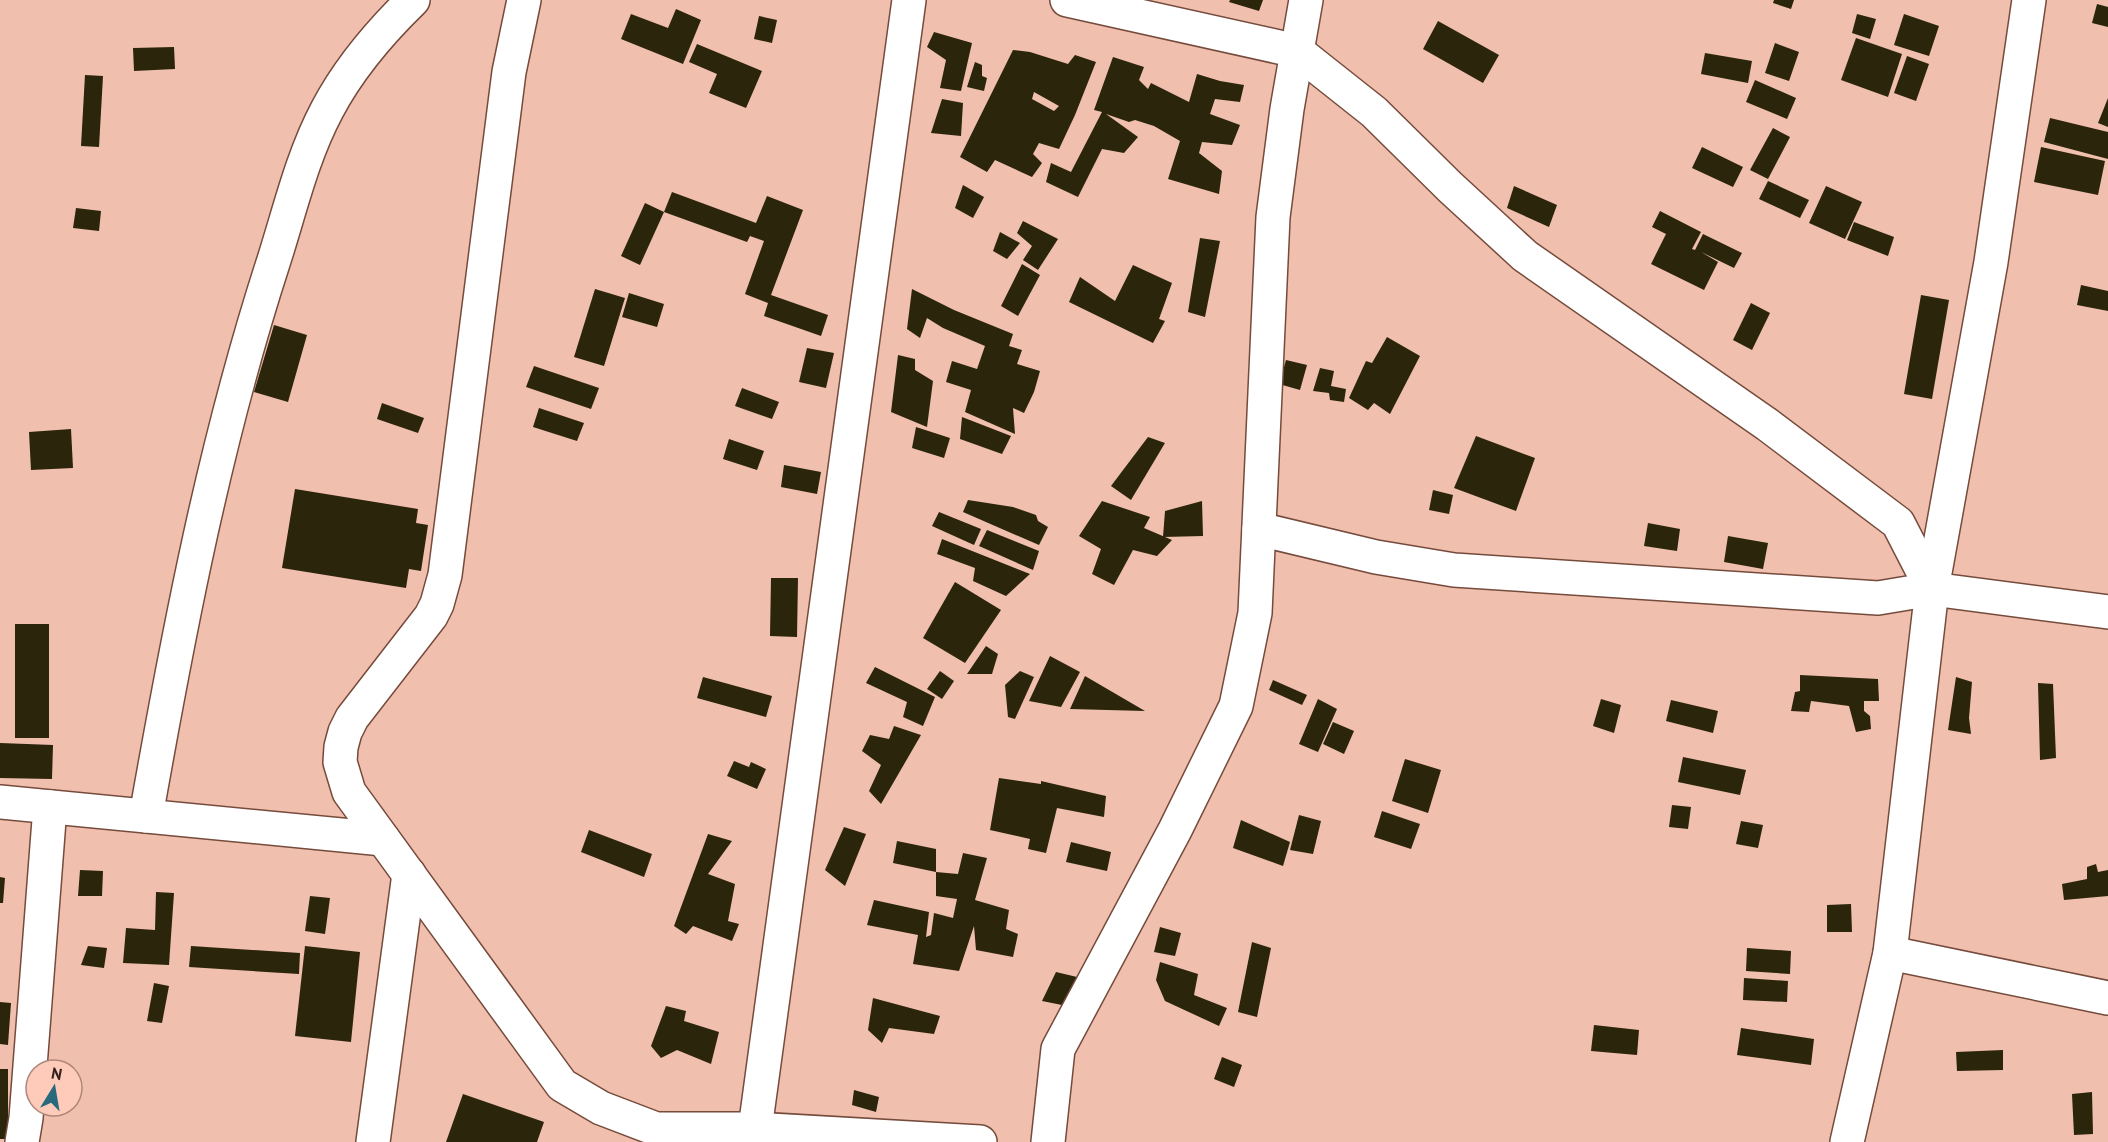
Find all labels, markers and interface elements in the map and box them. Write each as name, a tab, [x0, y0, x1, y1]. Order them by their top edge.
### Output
north arrow	[24, 1058, 84, 1118]
text: N	[50, 1062, 64, 1084]

